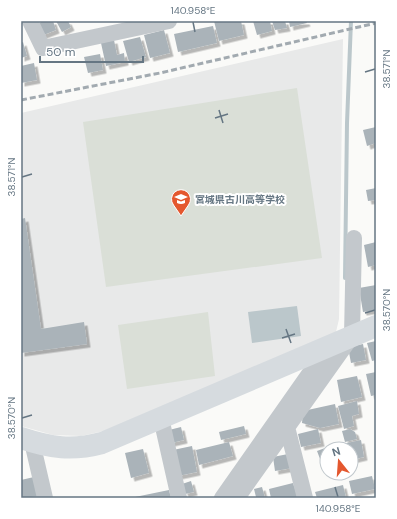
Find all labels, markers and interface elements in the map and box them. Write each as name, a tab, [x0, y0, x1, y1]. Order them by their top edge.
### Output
text: 140.958°E	[171, 4, 216, 17]
scale bar	[40, 38, 143, 64]
text: 50 m	[46, 44, 75, 60]
text: 38.571°N	[380, 50, 393, 88]
text: 38.571°N	[5, 158, 18, 196]
school or university icon: 宮城県古川高等学校	[170, 188, 192, 216]
place label: 宮城県古川高等学校	[195, 193, 285, 206]
text: 38.570°N	[380, 289, 393, 331]
text: 38.570°N	[5, 397, 18, 439]
north arrow	[319, 441, 359, 481]
text: N	[330, 444, 342, 459]
text: 140.958°E	[316, 502, 361, 515]

